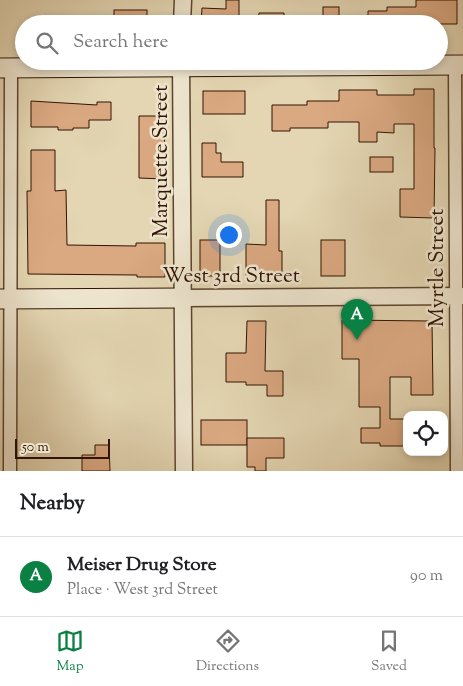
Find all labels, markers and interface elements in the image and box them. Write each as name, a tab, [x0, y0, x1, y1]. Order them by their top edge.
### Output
search box	[15, 15, 448, 70]
icon: search	[33, 29, 61, 57]
text: Search here	[73, 29, 168, 56]
street label: Marquette Street	[147, 85, 177, 237]
street label: Myrtle Street	[423, 209, 453, 327]
your location	[216, 222, 242, 248]
street label: West 3rd Street	[162, 262, 300, 292]
pin: A	[341, 299, 373, 340]
map controls	[403, 411, 448, 456]
button: locate	[403, 411, 448, 456]
scale bar	[15, 436, 110, 459]
text: 50 m	[22, 438, 49, 458]
text: Nearby	[20, 489, 85, 519]
text: Meiser Drug Store	[67, 552, 217, 579]
text: A	[30, 565, 43, 588]
text: 90 m	[410, 565, 443, 588]
text: Place · West 3rd Street	[67, 579, 218, 602]
tab: Map	[56, 627, 84, 677]
tab: Directions	[196, 627, 259, 677]
tab: Saved	[371, 627, 407, 677]

